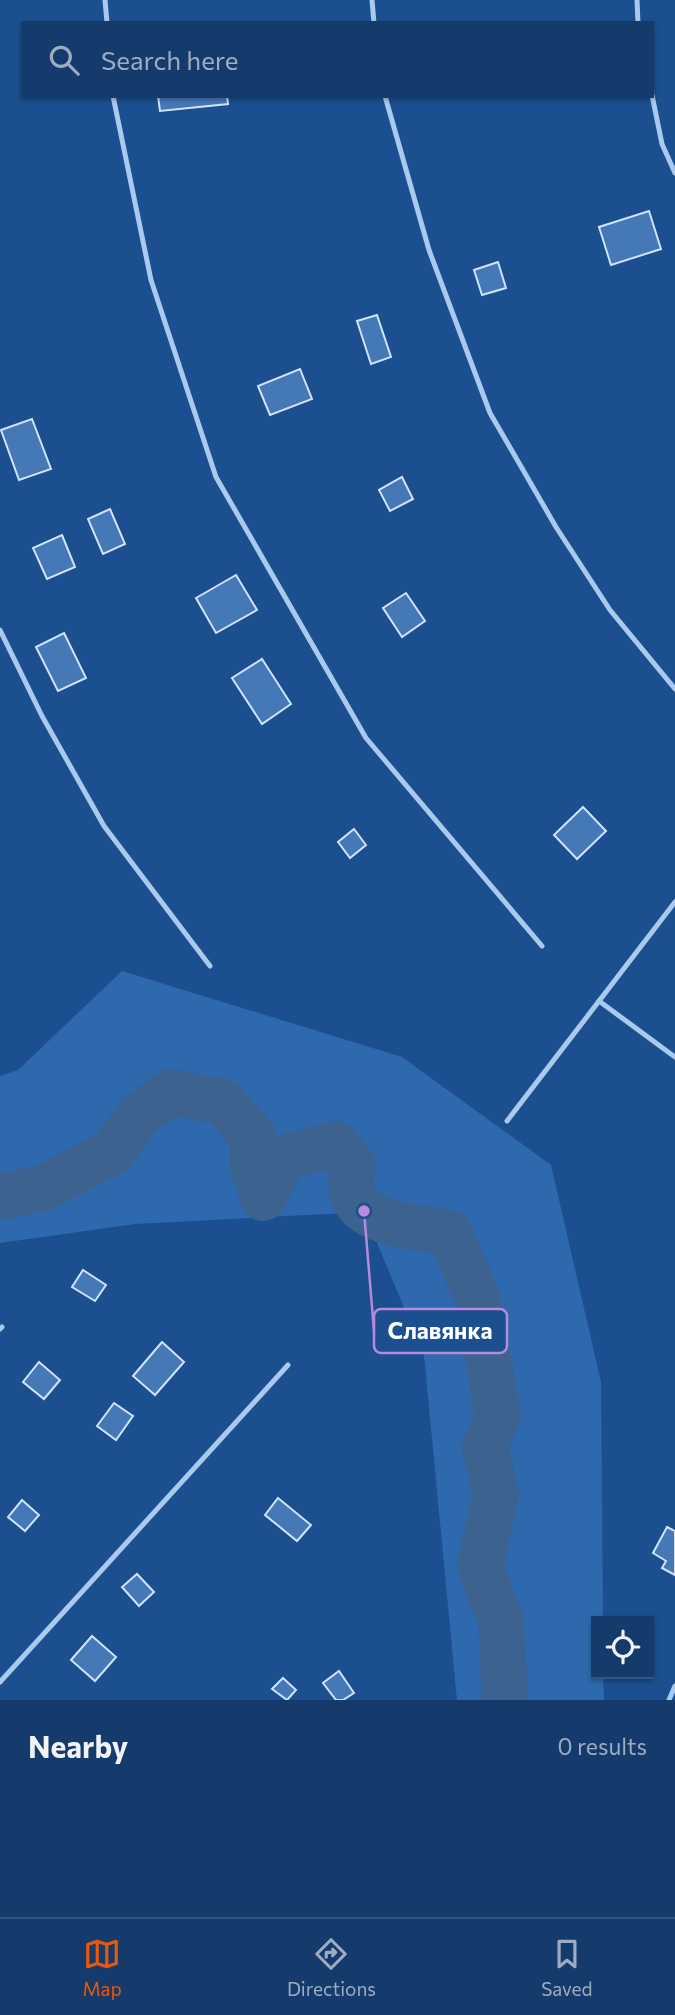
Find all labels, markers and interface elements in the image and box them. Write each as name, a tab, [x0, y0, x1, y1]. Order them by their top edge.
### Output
search box	[21, 21, 654, 98]
icon: search	[45, 41, 83, 79]
text: Search here	[101, 44, 239, 75]
callout: Славянка	[374, 1309, 507, 1353]
text: Славянка	[387, 1316, 493, 1344]
map controls	[591, 1616, 654, 1679]
button: locate	[591, 1616, 654, 1679]
text: Nearby	[28, 1727, 128, 1764]
text: 0 results	[558, 1732, 647, 1760]
tab: Map	[83, 1935, 122, 2000]
tab: Directions	[287, 1935, 376, 2000]
tab: Saved	[541, 1935, 592, 2000]

